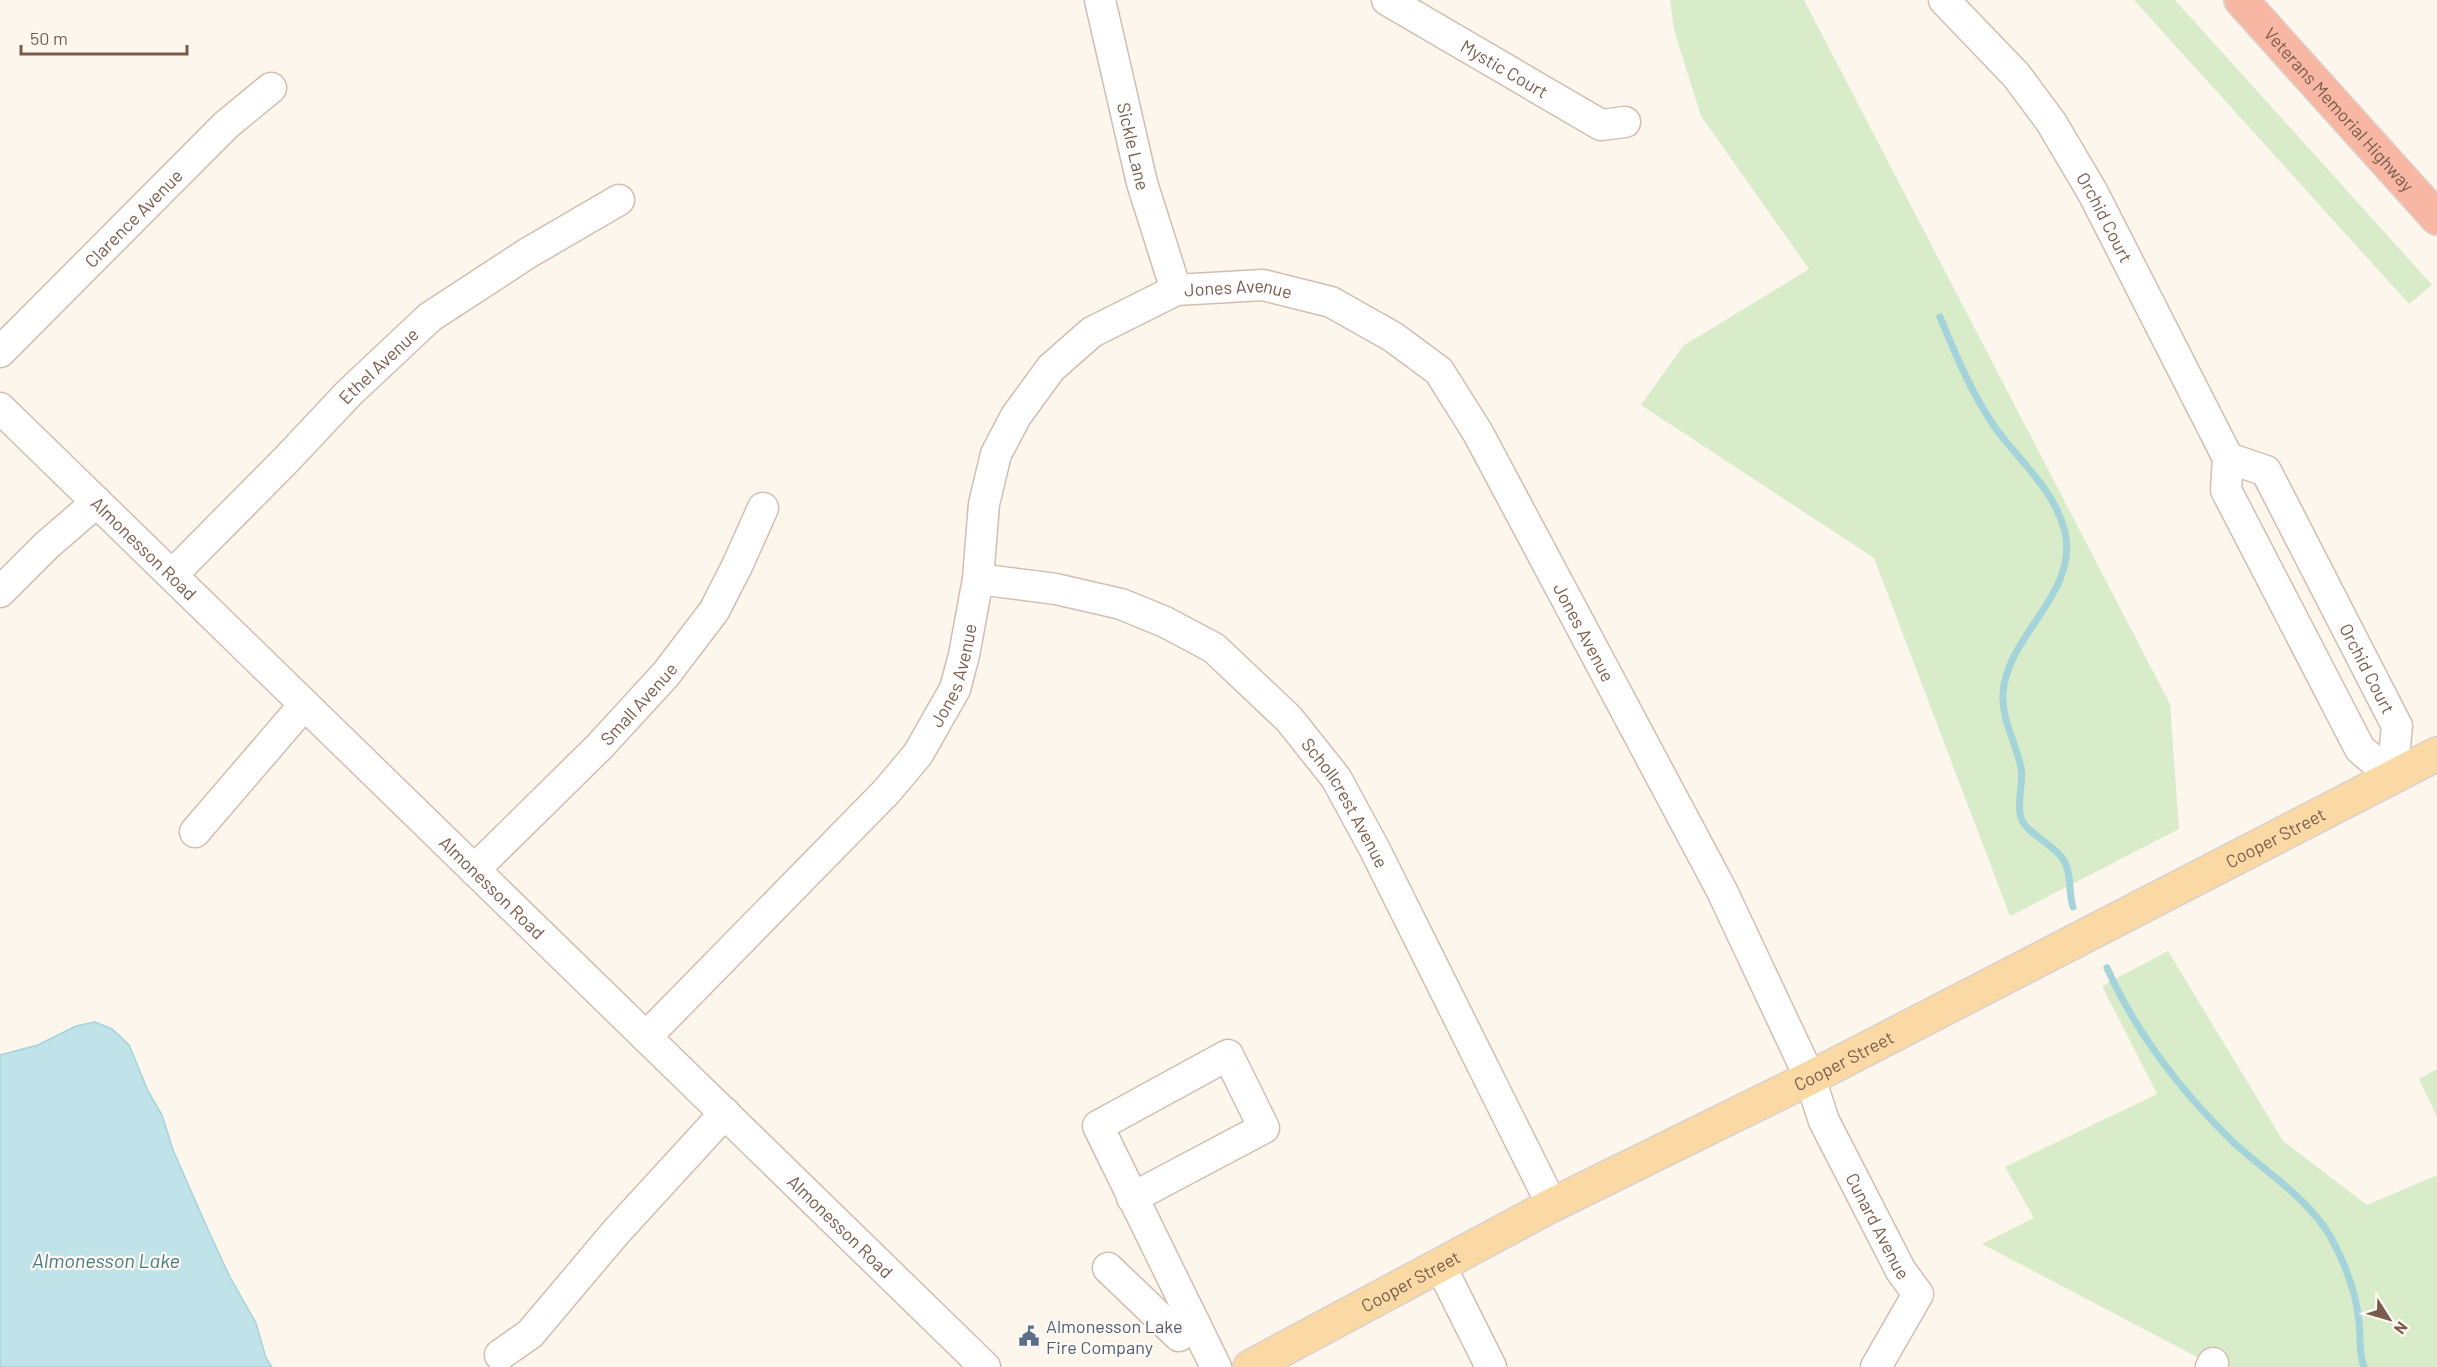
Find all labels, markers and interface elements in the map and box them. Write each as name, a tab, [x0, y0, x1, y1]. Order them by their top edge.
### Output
scale bar	[21, 18, 188, 56]
street label: Veterans Memorial Highway	[2260, 22, 2419, 196]
text: 50 m	[30, 27, 68, 49]
street label: Mystic Court	[1457, 35, 1552, 103]
street label: Sickle Lane	[1113, 100, 1155, 193]
street label: Clarence Avenue	[80, 164, 187, 272]
street label: Orchid Court	[2072, 168, 2137, 266]
street label: Jones Avenue	[1184, 274, 1295, 303]
street label: Ethel Avenue	[334, 323, 423, 408]
street label: Almonesson Road	[87, 492, 201, 604]
street label: Jones Avenue	[1549, 579, 1619, 685]
street label: Orchid Court	[2335, 619, 2400, 717]
street label: Jones Avenue	[925, 622, 981, 731]
street label: Small Avenue	[595, 658, 682, 750]
street label: Schollcrest Avenue	[1297, 733, 1393, 871]
street label: Cooper Street	[2222, 803, 2329, 872]
street label: Almonesson Road	[435, 831, 550, 943]
street label: Cooper Street	[1790, 1026, 1897, 1095]
street label: Cunard Avenue	[1841, 1169, 1914, 1284]
street label: Almonesson Road	[783, 1170, 898, 1283]
street label: Cooper Street	[1357, 1245, 1464, 1317]
water label: Almonesson Lake	[32, 1248, 180, 1272]
north arrow	[2359, 1289, 2419, 1349]
place label: Almonesson Lake Fire Company	[1046, 1315, 1183, 1358]
text: N	[2391, 1318, 2412, 1338]
public building icon: Almonesson Lake Fire Company	[1017, 1324, 1041, 1348]

